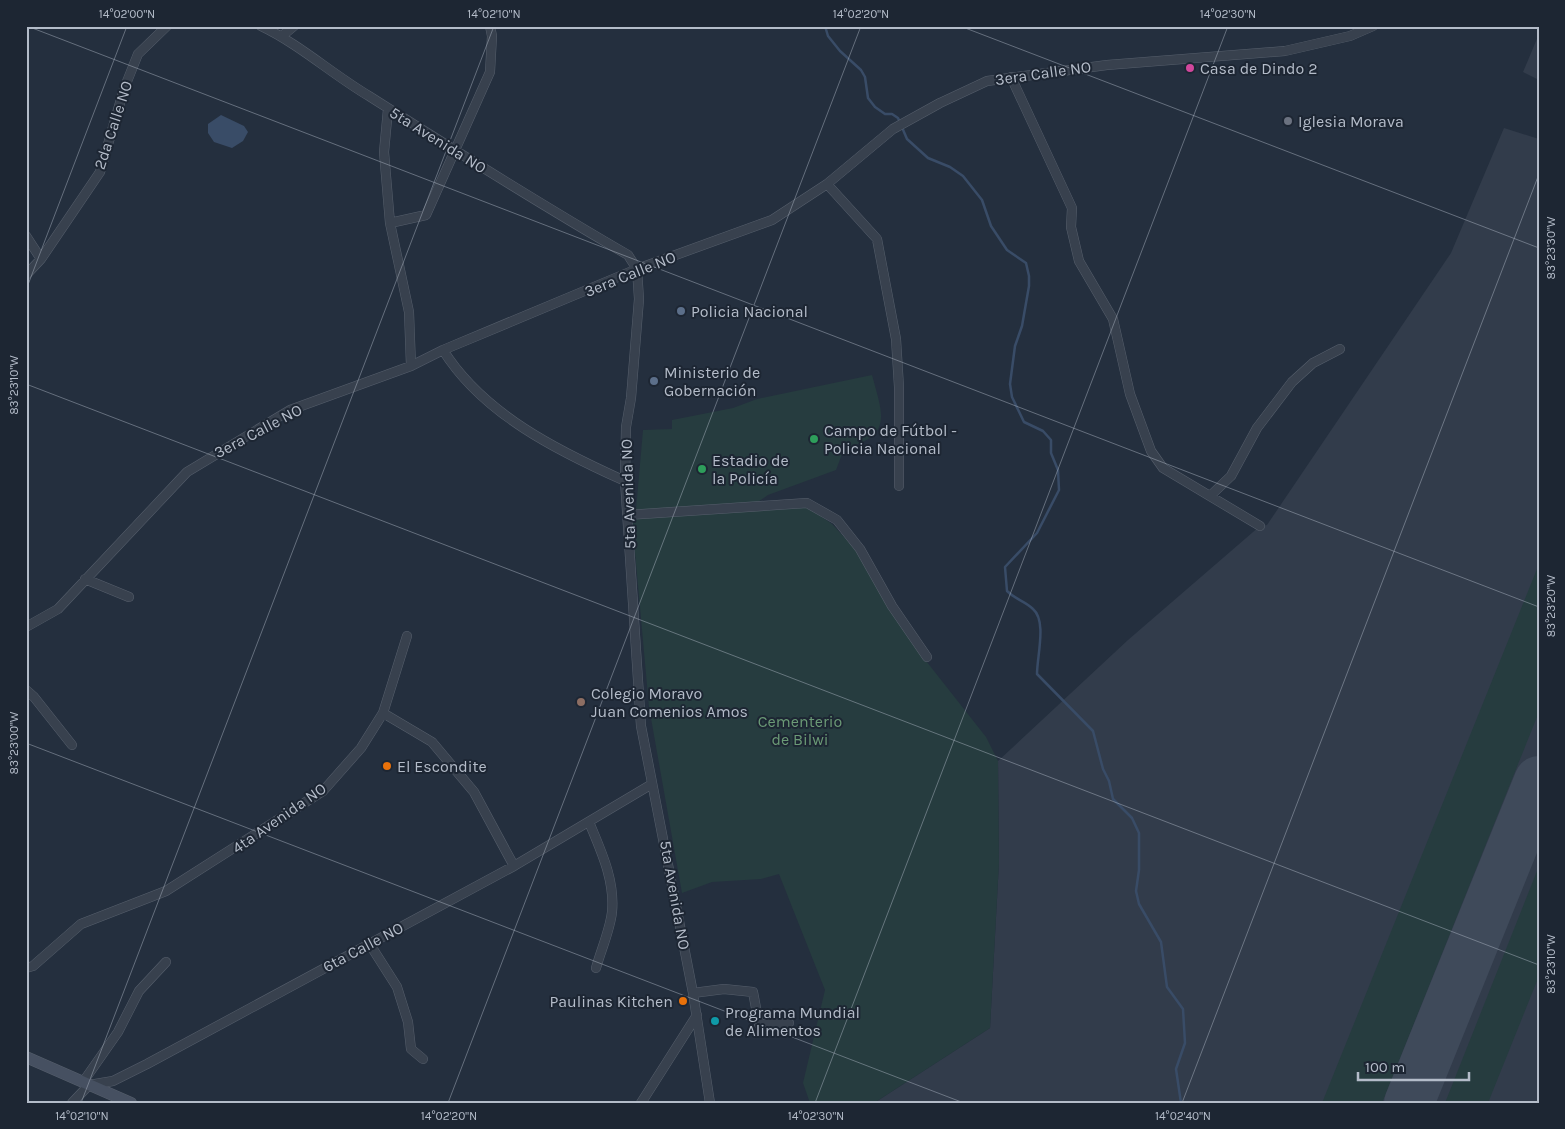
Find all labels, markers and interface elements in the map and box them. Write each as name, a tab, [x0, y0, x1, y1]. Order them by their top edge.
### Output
text: 14°02'00"N	[99, 7, 155, 21]
text: 14°02'10"N	[467, 7, 521, 21]
text: 14°02'20"N	[833, 7, 889, 21]
text: 14°02'30"N	[1200, 7, 1256, 21]
street label: 3era Calle NO	[994, 57, 1092, 89]
place label: Casa de Dindo 2	[1200, 59, 1317, 78]
marker: Casa de Dindo 2	[1184, 62, 1196, 74]
street label: 2da Calle NO	[90, 78, 136, 172]
street label: 5ta Avenida NO	[386, 103, 490, 177]
place label: Iglesia Morava	[1298, 112, 1404, 131]
marker: Iglesia Morava	[1282, 115, 1294, 127]
text: 83°23'30"W	[1544, 216, 1558, 279]
street label: 3era Calle NO	[582, 247, 678, 301]
place label: Policia Nacional	[691, 302, 808, 321]
marker: Policia Nacional	[675, 305, 687, 317]
text: 83°23'10"W	[7, 355, 21, 415]
place label: Ministerio de Gobernación	[664, 363, 760, 400]
marker: Ministerio de Gobernación	[648, 375, 660, 387]
street label: 3era Calle NO	[211, 400, 305, 462]
place label: Campo de Fútbol - Policia Nacional	[824, 421, 957, 458]
marker: Campo de Fútbol - Policia Nacional	[808, 433, 820, 445]
street label: 5ta Avenida NO	[617, 438, 639, 550]
place label: Estadio de la Policía	[712, 451, 789, 488]
marker: Estadio de la Policía	[696, 463, 708, 475]
text: 83°23'20"W	[1544, 574, 1558, 637]
place label: Colegio Moravo Juan Comenios Amos	[591, 684, 748, 721]
marker: Colegio Moravo Juan Comenios Amos	[575, 696, 587, 708]
text: 83°23'00"W	[7, 711, 21, 774]
park label: Cementerio de Bilwi	[758, 712, 842, 749]
place label: El Escondite	[397, 757, 487, 776]
marker: El Escondite	[381, 760, 393, 772]
street label: 4ta Avenida NO	[228, 779, 330, 857]
street label: 5ta Avenida NO	[656, 839, 694, 951]
street label: 6ta Calle NO	[319, 918, 407, 976]
text: 83°23'10"W	[1544, 934, 1558, 994]
place label: Paulinas Kitchen	[549, 992, 673, 1011]
marker: Paulinas Kitchen	[677, 995, 689, 1007]
place label: Programa Mundial de Alimentos	[725, 1003, 860, 1040]
marker: Programa Mundial de Alimentos	[709, 1015, 721, 1027]
scale bar	[1358, 1049, 1469, 1081]
text: 100 m	[1365, 1058, 1405, 1076]
text: 14°02'10"N	[55, 1109, 109, 1123]
text: 14°02'20"N	[421, 1109, 477, 1123]
text: 14°02'30"N	[788, 1109, 844, 1123]
text: 14°02'40"N	[1155, 1109, 1211, 1123]

